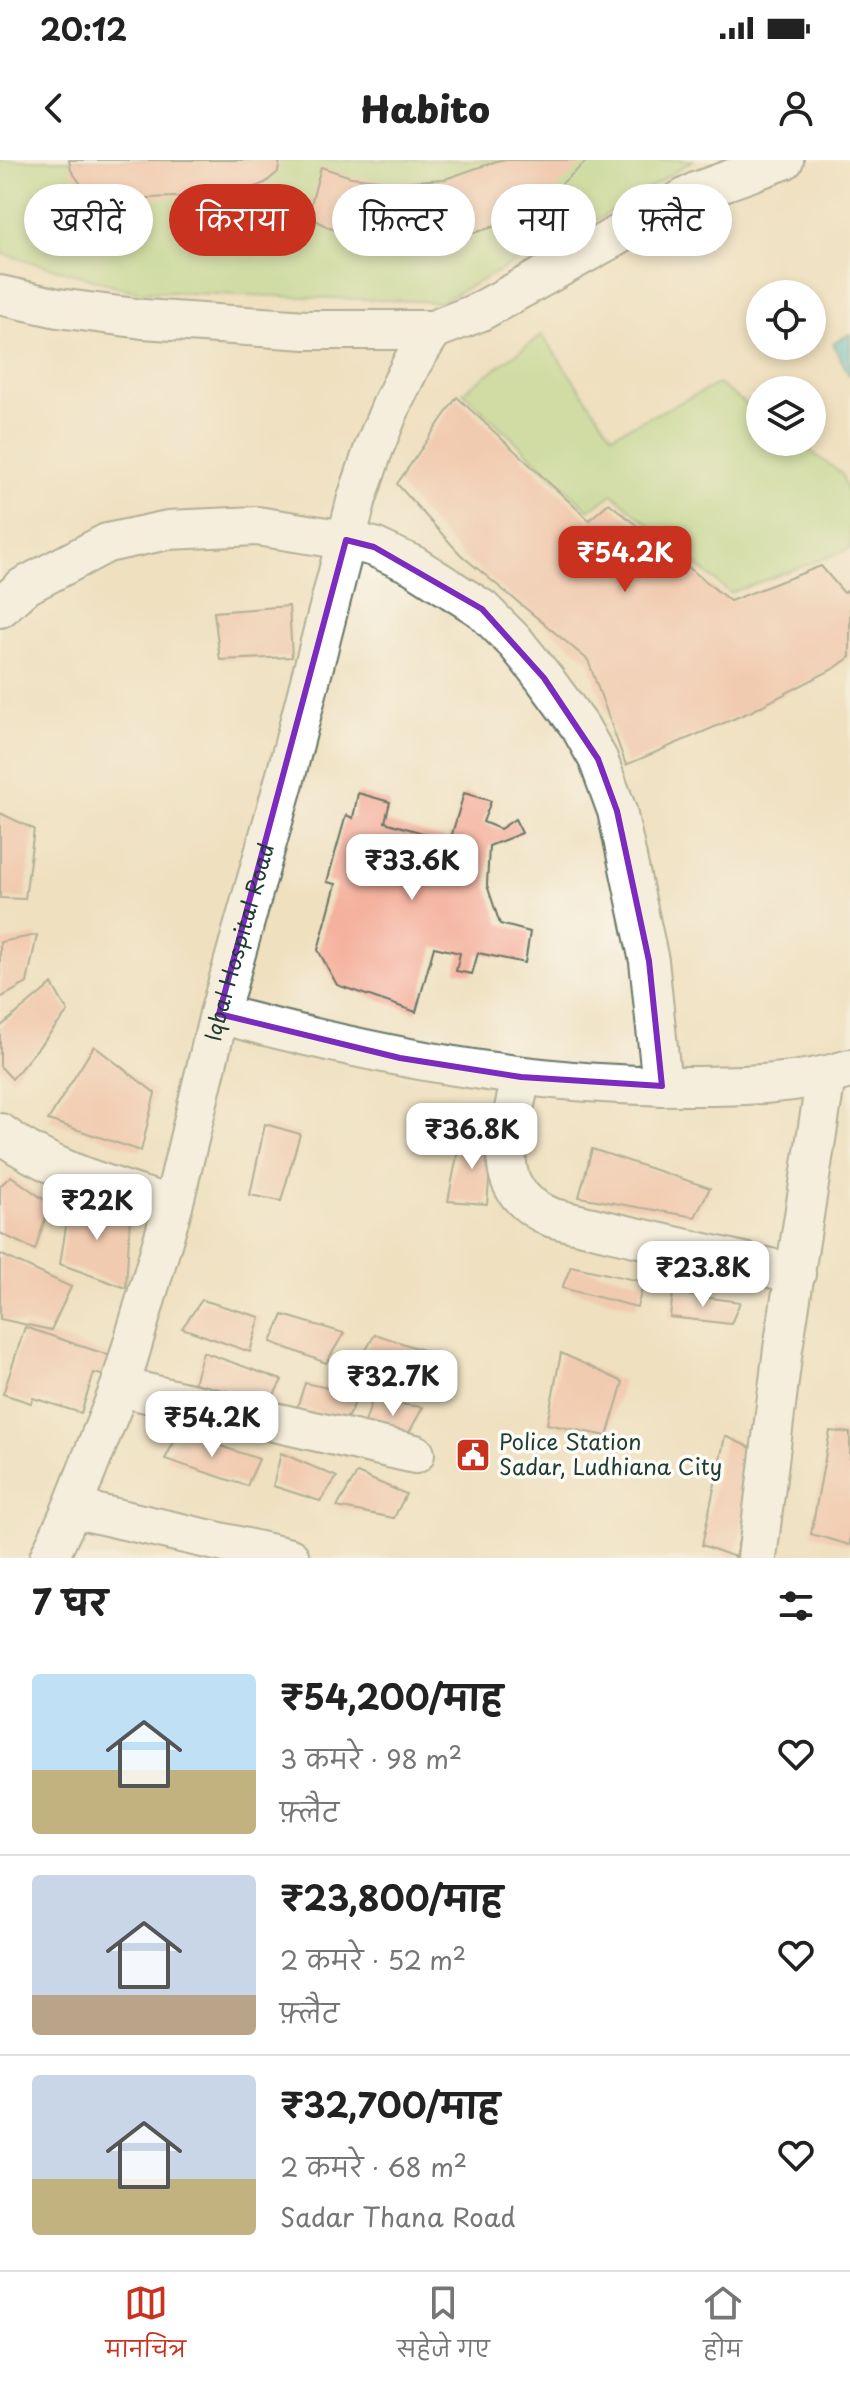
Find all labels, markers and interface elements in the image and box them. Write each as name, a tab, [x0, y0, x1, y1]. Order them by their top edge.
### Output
text: 20:12	[40, 6, 127, 51]
text: Habito	[360, 81, 490, 135]
icon: back	[32, 86, 76, 130]
icon: person	[774, 86, 818, 130]
chip: खरीदें	[24, 184, 153, 256]
chip: किराया	[169, 184, 316, 256]
chip: फ़िल्टर	[332, 184, 475, 256]
chip: नया	[491, 184, 596, 256]
chip: फ़्लैट	[612, 184, 732, 256]
map controls	[746, 280, 826, 456]
button: locate	[746, 280, 826, 360]
button: layers	[746, 376, 826, 456]
pin: ₹54.2K	[560, 526, 690, 594]
text: ₹54.2K	[576, 532, 674, 571]
pin: ₹33.6K	[347, 834, 477, 902]
street label: Iqbal Hospital Road	[195, 839, 281, 1044]
text: ₹33.6K	[364, 840, 460, 879]
pin: ₹36.8K	[407, 1103, 537, 1171]
text: ₹36.8K	[424, 1109, 520, 1148]
pin: ₹22K	[50, 1174, 144, 1242]
text: ₹22K	[61, 1180, 133, 1219]
pin: ₹23.8K	[638, 1241, 768, 1309]
text: ₹23.8K	[655, 1247, 751, 1286]
pin: ₹32.7K	[328, 1350, 458, 1418]
text: ₹32.7K	[346, 1356, 440, 1395]
pin: ₹54.2K	[147, 1391, 277, 1459]
text: ₹54.2K	[163, 1397, 261, 1436]
place label: Police Station Sadar, Ludhiana City	[499, 1424, 722, 1482]
public building icon: Police Station Sadar, Ludhiana City	[454, 1436, 492, 1474]
text: 7 घर	[32, 1575, 108, 1627]
icon: filters	[774, 1584, 818, 1628]
text: ₹54,200/माह	[280, 1670, 503, 1722]
icon: home	[96, 1706, 192, 1802]
icon: heart	[774, 1732, 818, 1776]
text: 3 कमरे · 98 m²	[280, 1739, 462, 1778]
text: फ़्लैट	[280, 1792, 339, 1831]
text: ₹23,800/माह	[280, 1871, 503, 1923]
icon: home	[96, 1907, 192, 2003]
icon: heart	[774, 1933, 818, 1977]
text: 2 कमरे · 52 m²	[280, 1940, 466, 1979]
text: फ़्लैट	[280, 1993, 339, 2032]
text: ₹32,700/माह	[280, 2078, 500, 2130]
icon: home	[96, 2107, 192, 2203]
icon: heart	[774, 2133, 818, 2177]
text: 2 कमरे · 68 m²	[280, 2147, 467, 2186]
text: Sadar Thana Road	[280, 2197, 516, 2236]
tab: मानचित्र	[105, 2281, 186, 2374]
tab: सहेजे गए	[397, 2281, 490, 2374]
tab: होम	[701, 2281, 745, 2374]

